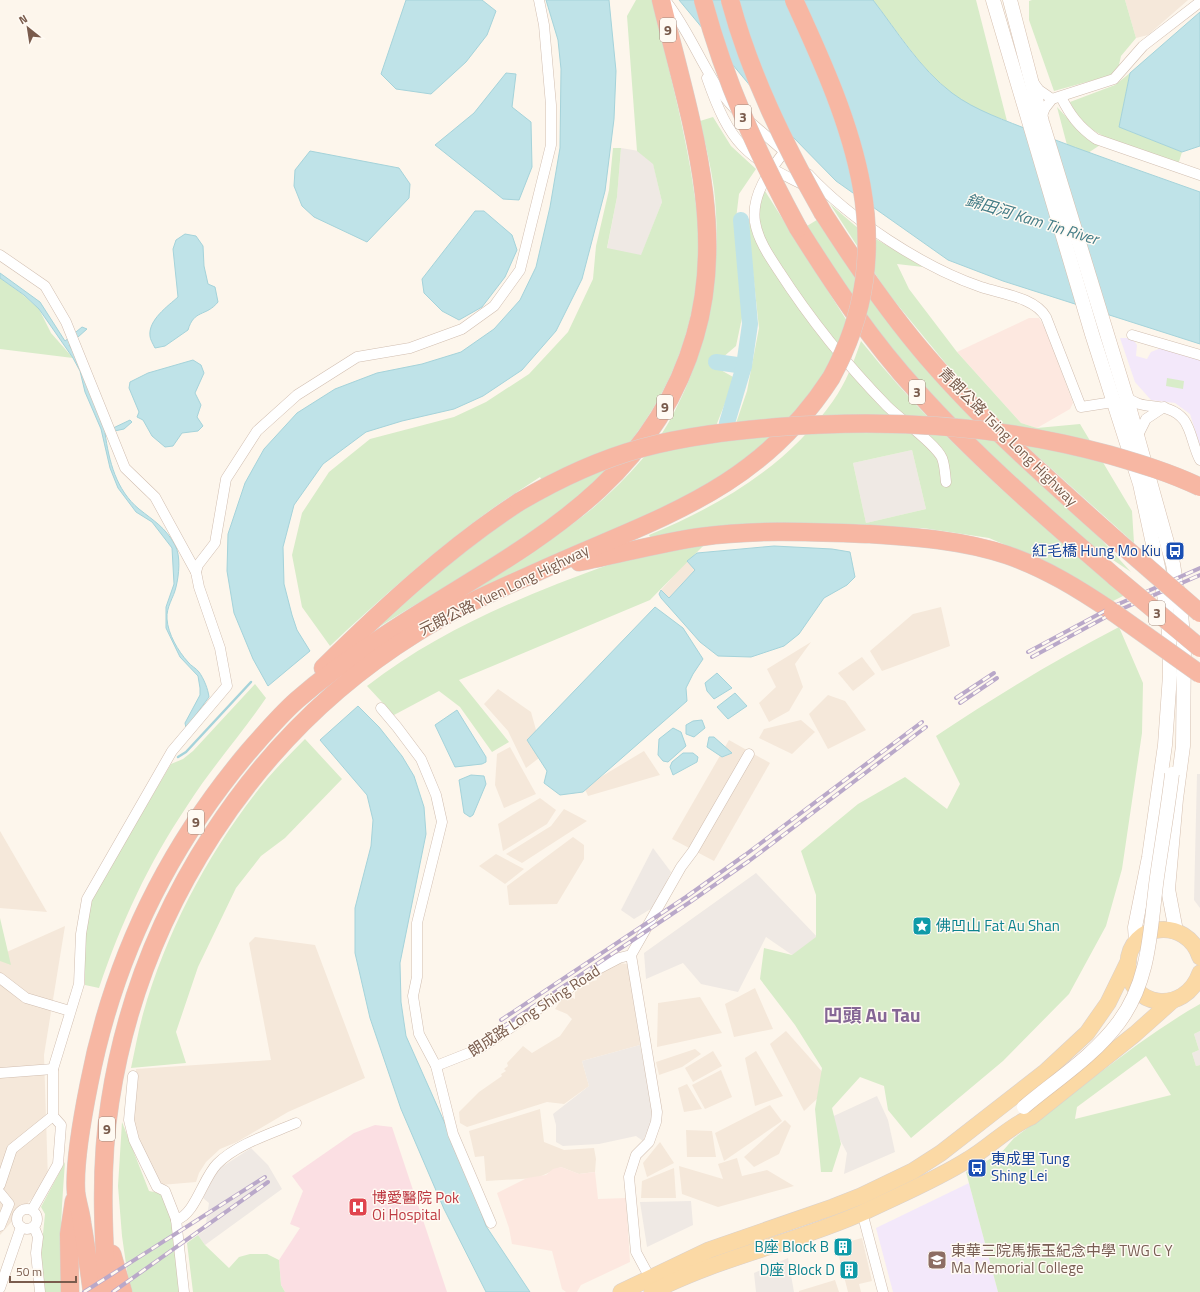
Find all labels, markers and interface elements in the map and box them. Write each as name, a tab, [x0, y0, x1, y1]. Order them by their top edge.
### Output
north arrow	[8, 8, 48, 48]
text: N	[16, 11, 30, 28]
road number: 9	[660, 18, 676, 42]
road number: 3	[735, 105, 751, 129]
water label: 錦田河 Kam Tin River	[963, 187, 1103, 251]
street label: 青朗公路 Tsing Long Highway	[934, 362, 1083, 511]
road number: 3	[909, 380, 925, 404]
road number: 9	[657, 395, 673, 419]
street label: 元朗公路 Yuen Long Highway	[415, 538, 593, 641]
place label: 紅毛橋 Hung Mo Kiu	[1032, 539, 1161, 562]
bus stop icon: 紅毛橋 Hung Mo Kiu	[1164, 540, 1186, 562]
road number: 3	[1149, 601, 1165, 625]
road number: 9	[188, 810, 204, 834]
place label: 佛凹山 Fat Au Shan	[936, 914, 1060, 937]
place icon: 佛凹山 Fat Au Shan	[911, 915, 933, 937]
street label: 朗成路 Long Shing Road	[463, 959, 604, 1062]
district label: 凹頭 Au Tau	[823, 1000, 921, 1029]
road number: 9	[99, 1117, 115, 1141]
place label: 東成里 Tung Shing Lei	[991, 1147, 1070, 1187]
bus stop icon: 東成里 Tung Shing Lei	[966, 1157, 988, 1179]
place label: 博愛醫院 Pok Oi Hospital	[372, 1186, 459, 1226]
hospital icon: 博愛醫院 Pok Oi Hospital	[347, 1196, 369, 1218]
place label: B座 Block B	[755, 1235, 829, 1258]
building icon: B座 Block B	[832, 1236, 854, 1258]
place label: 東華三院馬振玉紀念中學 TWG C Y Ma Memorial College	[951, 1239, 1173, 1279]
school or university icon: 東華三院馬振玉紀念中學 TWG C Y Ma Memorial College	[926, 1249, 948, 1271]
scale bar	[10, 1258, 76, 1284]
place label: D座 Block D	[760, 1258, 835, 1281]
building icon: D座 Block D	[838, 1259, 860, 1281]
text: 50 m	[16, 1262, 42, 1281]

